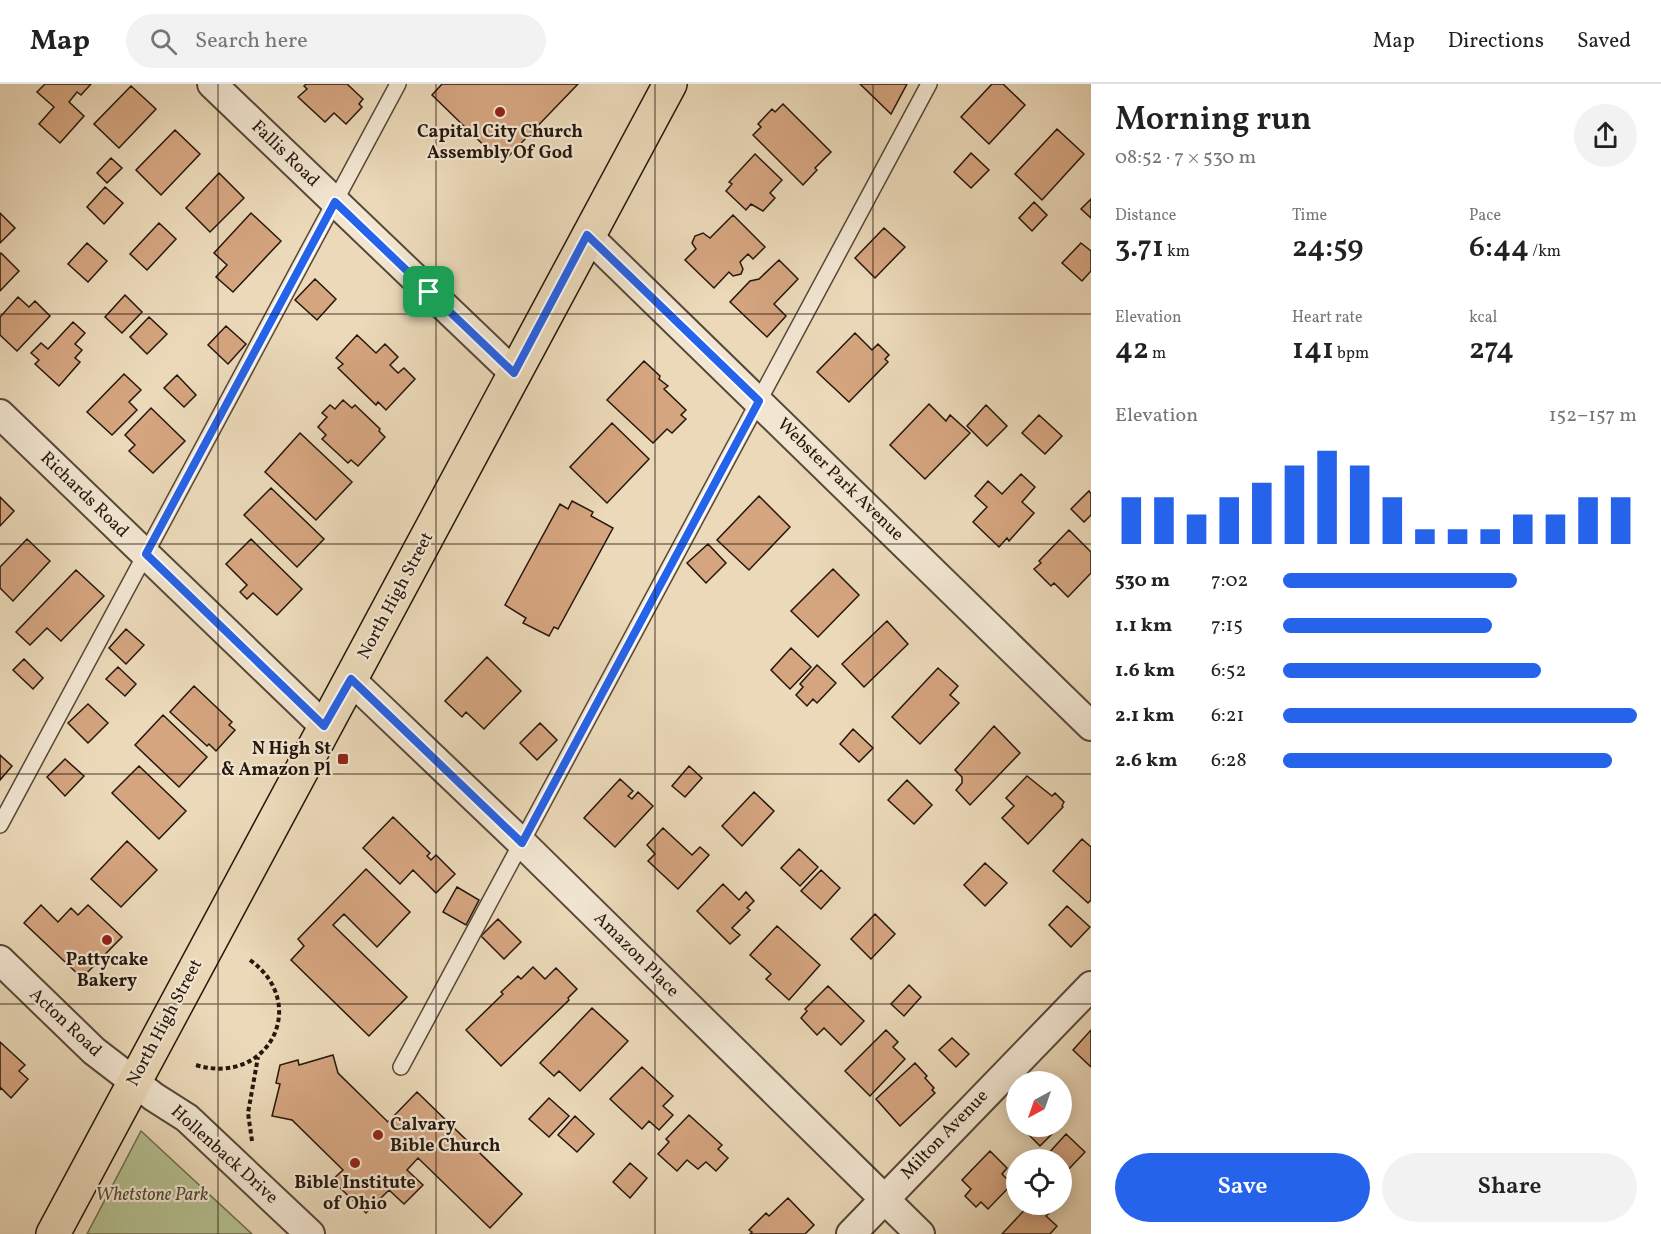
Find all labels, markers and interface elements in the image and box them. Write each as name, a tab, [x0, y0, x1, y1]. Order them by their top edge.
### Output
search box	[126, 14, 546, 68]
text: Map	[30, 22, 90, 61]
icon: search	[147, 25, 180, 58]
text: Search here	[195, 26, 308, 57]
text: Map	[1373, 27, 1415, 56]
text: Directions	[1448, 27, 1544, 56]
text: Saved	[1577, 27, 1631, 56]
text: Morning run	[1115, 98, 1312, 144]
button: share	[1574, 104, 1637, 167]
marker: Capital City Church Assembly Of God	[493, 105, 507, 119]
street label: Fallis Road	[245, 115, 325, 193]
place label: Capital City Church Assembly Of God	[417, 120, 583, 166]
text: 08:52 · 7 × 530 m	[1115, 144, 1256, 172]
text: Distance	[1115, 205, 1176, 227]
text: Time	[1292, 205, 1327, 227]
text: Pace	[1469, 205, 1501, 227]
text: 3.71	[1115, 227, 1164, 269]
text: 24:59	[1292, 227, 1363, 269]
text: 6:44	[1469, 227, 1529, 269]
text: km	[1164, 241, 1190, 263]
text: /km	[1529, 241, 1561, 263]
pin	[403, 266, 454, 317]
icon: arrive	[412, 275, 445, 308]
text: Elevation	[1115, 307, 1182, 329]
text: Heart rate	[1292, 307, 1363, 329]
text: kcal	[1469, 307, 1497, 329]
text: 42	[1115, 329, 1149, 371]
text: 141	[1292, 329, 1334, 371]
text: 274	[1469, 329, 1514, 371]
text: m	[1149, 343, 1166, 365]
text: bpm	[1334, 343, 1369, 365]
text: Elevation	[1115, 402, 1198, 430]
text: 152–157 m	[1549, 402, 1637, 430]
street label: Webster Park Avenue	[771, 413, 909, 547]
street label: Richards Road	[34, 446, 134, 544]
street label: North High Street	[352, 528, 440, 664]
text: 530 m	[1115, 567, 1170, 595]
text: 7:02	[1211, 567, 1248, 595]
text: 1.1 km	[1115, 612, 1172, 640]
text: 7:15	[1211, 612, 1243, 640]
text: 1.6 km	[1115, 657, 1175, 685]
text: 6:52	[1211, 657, 1246, 685]
text: 2.1 km	[1115, 702, 1175, 730]
text: 6:21	[1211, 702, 1244, 730]
place label: N High St & Amazon Pl	[221, 737, 331, 783]
text: 2.6 km	[1115, 747, 1178, 775]
text: 6:28	[1211, 747, 1247, 775]
marker: N High St & Amazon Pl	[336, 752, 350, 766]
street label: Amazon Place	[588, 907, 684, 1003]
marker: Pattycake Bakery	[100, 933, 114, 947]
place label: Pattycake Bakery	[66, 948, 148, 994]
street label: North High Street	[121, 955, 209, 1091]
street label: Acton Road	[23, 983, 107, 1063]
north arrow	[1006, 1071, 1072, 1137]
map controls	[1006, 1071, 1072, 1215]
street label: Milton Avenue	[896, 1084, 994, 1186]
street label: Hollenback Drive	[165, 1100, 283, 1210]
place label: Calvary Bible Church	[390, 1113, 501, 1159]
marker: Calvary Bible Church	[371, 1128, 385, 1142]
button: locate	[1006, 1149, 1072, 1215]
button: Save	[1115, 1153, 1370, 1222]
button: Share	[1382, 1153, 1637, 1222]
marker: Bible Institute of Ohio	[348, 1156, 362, 1170]
place label: Bible Institute of Ohio	[294, 1171, 416, 1217]
park label: Whetstone Park	[96, 1183, 208, 1208]

